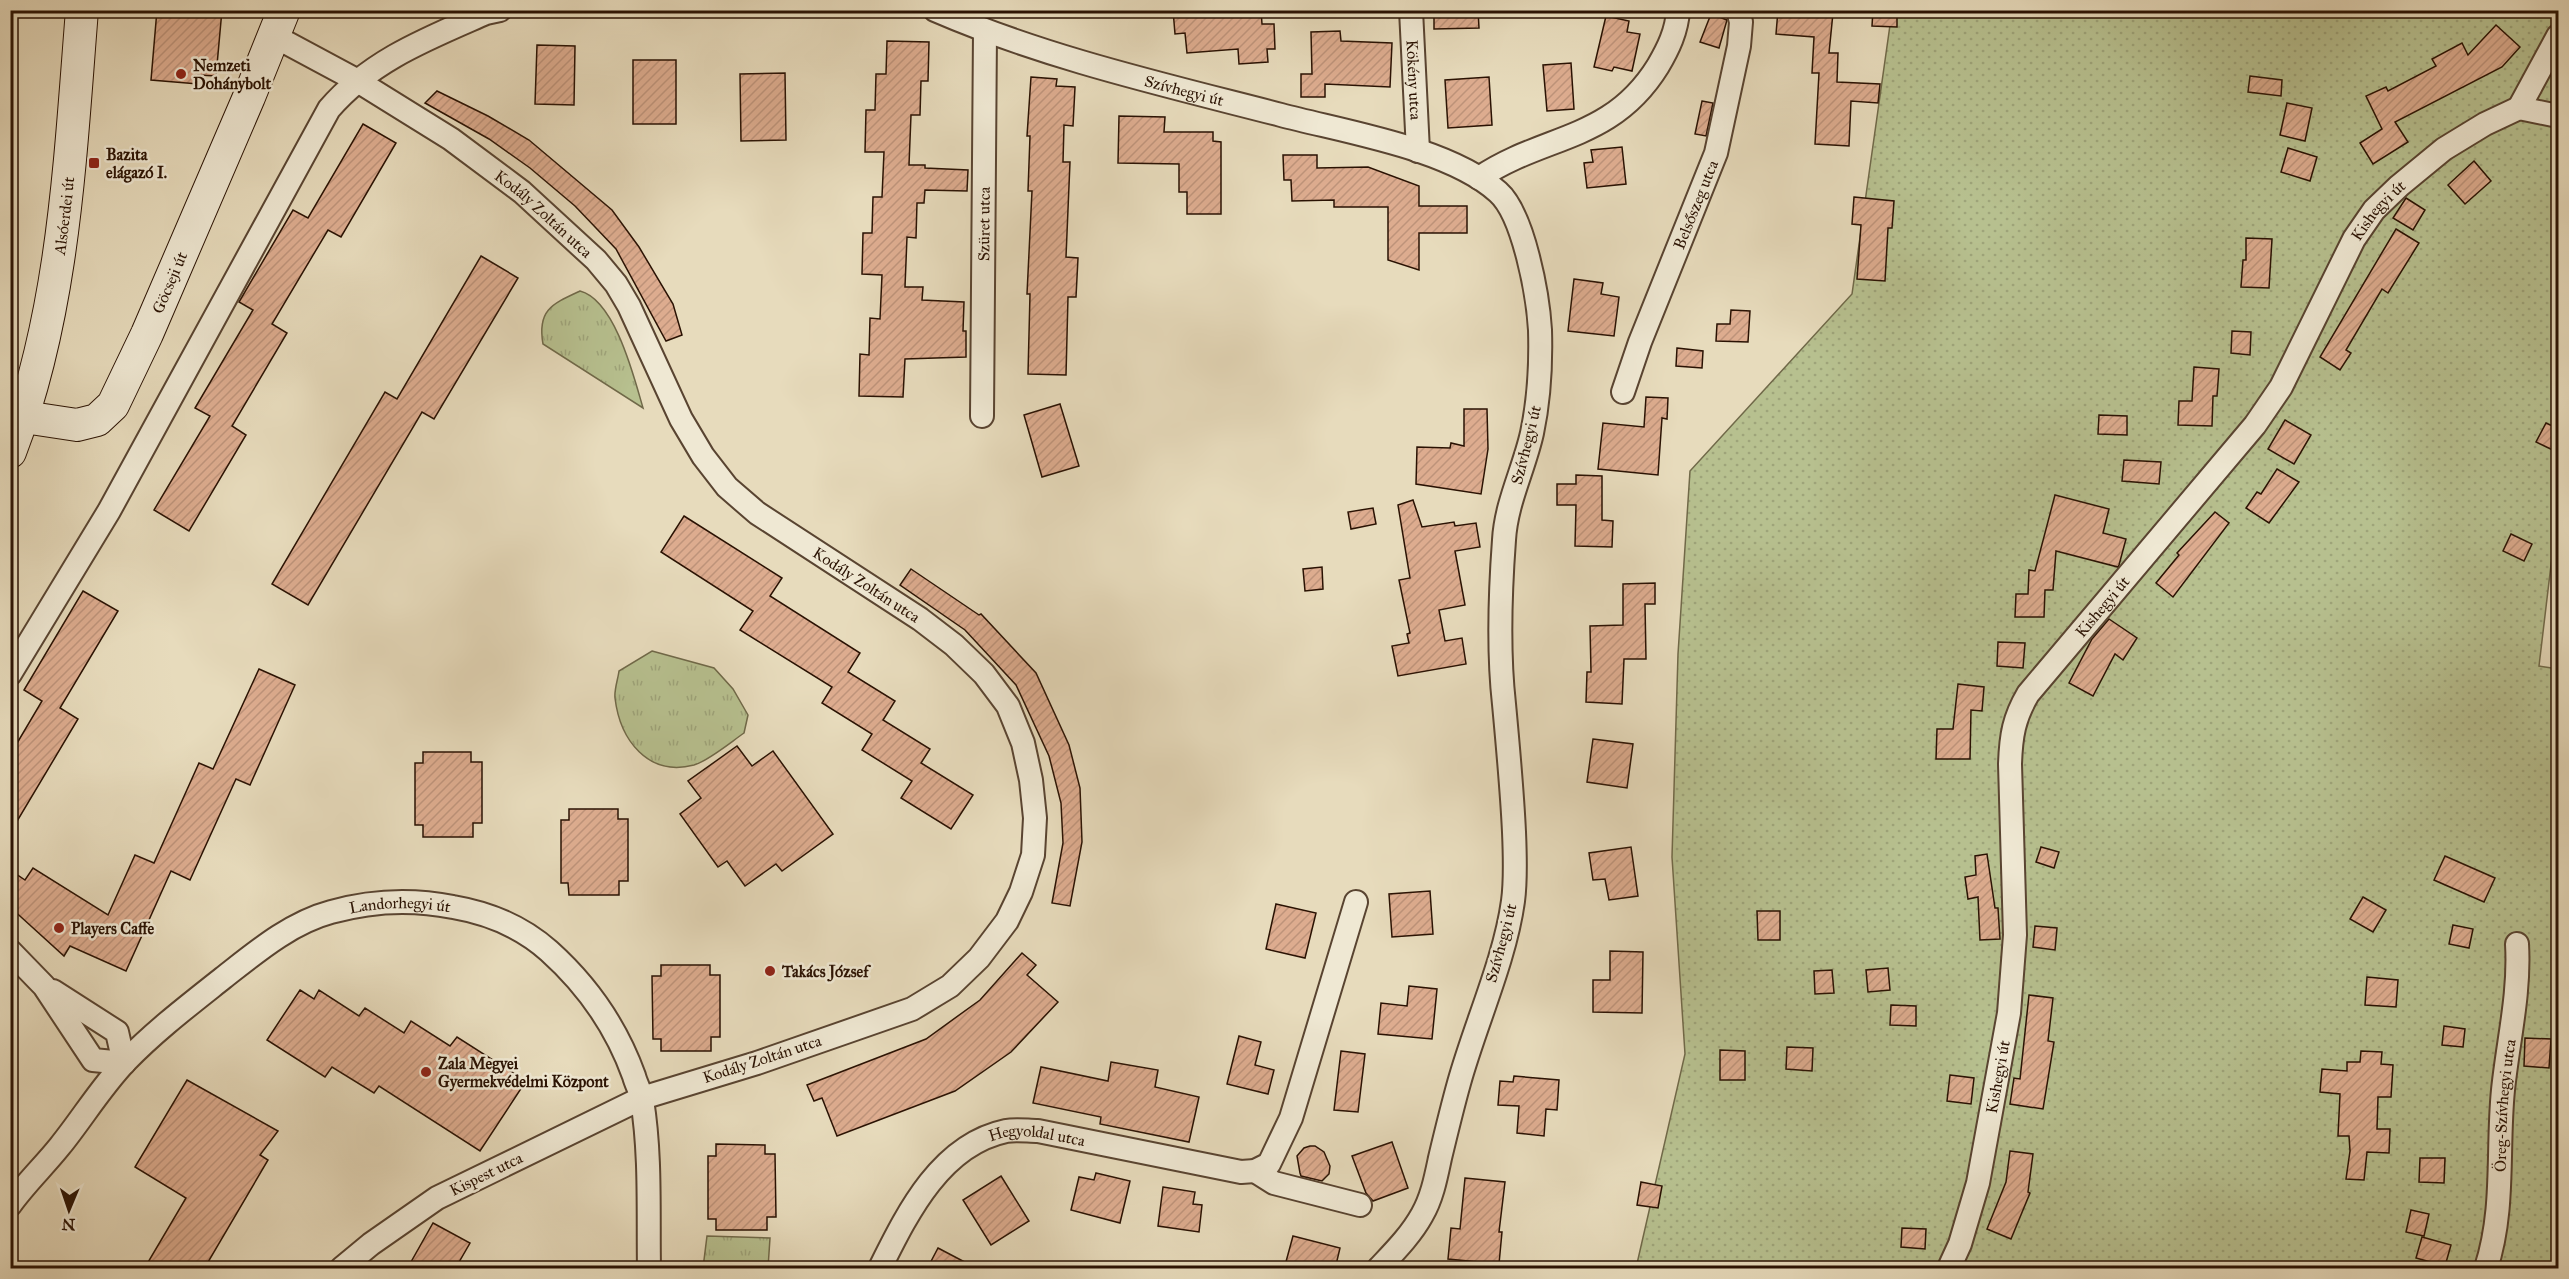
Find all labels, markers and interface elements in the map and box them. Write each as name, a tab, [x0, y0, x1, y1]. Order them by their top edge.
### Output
street label: Kökény utca	[1403, 39, 1426, 121]
place label: Nemzeti Dohánybolt	[193, 56, 271, 94]
marker: Nemzeti Dohánybolt	[174, 67, 188, 81]
street label: Szívhegyi út	[1143, 71, 1226, 110]
place label: Bazita elágazó I.	[106, 145, 167, 183]
marker: Bazita elágazó I.	[87, 156, 101, 170]
street label: Belsőszeg utca	[1669, 157, 1722, 252]
street label: Kodály Zoltán utca	[491, 166, 597, 262]
street label: Alsóerdei út	[49, 175, 78, 257]
street label: Kishegyi út	[2347, 175, 2409, 244]
street label: Szüret utca	[974, 186, 993, 261]
street label: Göcseji út	[148, 248, 191, 316]
street label: Szívhegyi út	[1507, 403, 1546, 487]
street label: Kodály Zoltán utca	[810, 543, 924, 626]
street label: Kishegyi út	[2071, 572, 2133, 641]
street label: Landorhegyi út	[348, 893, 453, 917]
street label: Szívhegyi út	[1481, 901, 1522, 985]
place label: Players Caffe	[71, 919, 155, 939]
marker: Players Caffe	[52, 921, 66, 935]
place label: Takács József	[781, 962, 871, 982]
marker: Takács József	[763, 964, 777, 978]
street label: Kodály Zoltán utca	[700, 1031, 824, 1087]
street label: Kishegyi út	[1981, 1038, 2013, 1115]
street label: Öreg-Szívhegyi utca	[2489, 1038, 2519, 1172]
place label: Zala Megyei Gyermekvédelmi Központ	[438, 1054, 609, 1092]
marker: Zala Megyei Gyermekvédelmi Központ	[419, 1065, 433, 1079]
street label: Hegyoldal utca	[986, 1120, 1087, 1150]
street label: Kispest utca	[446, 1148, 526, 1200]
north arrow	[39, 1180, 99, 1240]
text: N	[61, 1215, 76, 1234]

